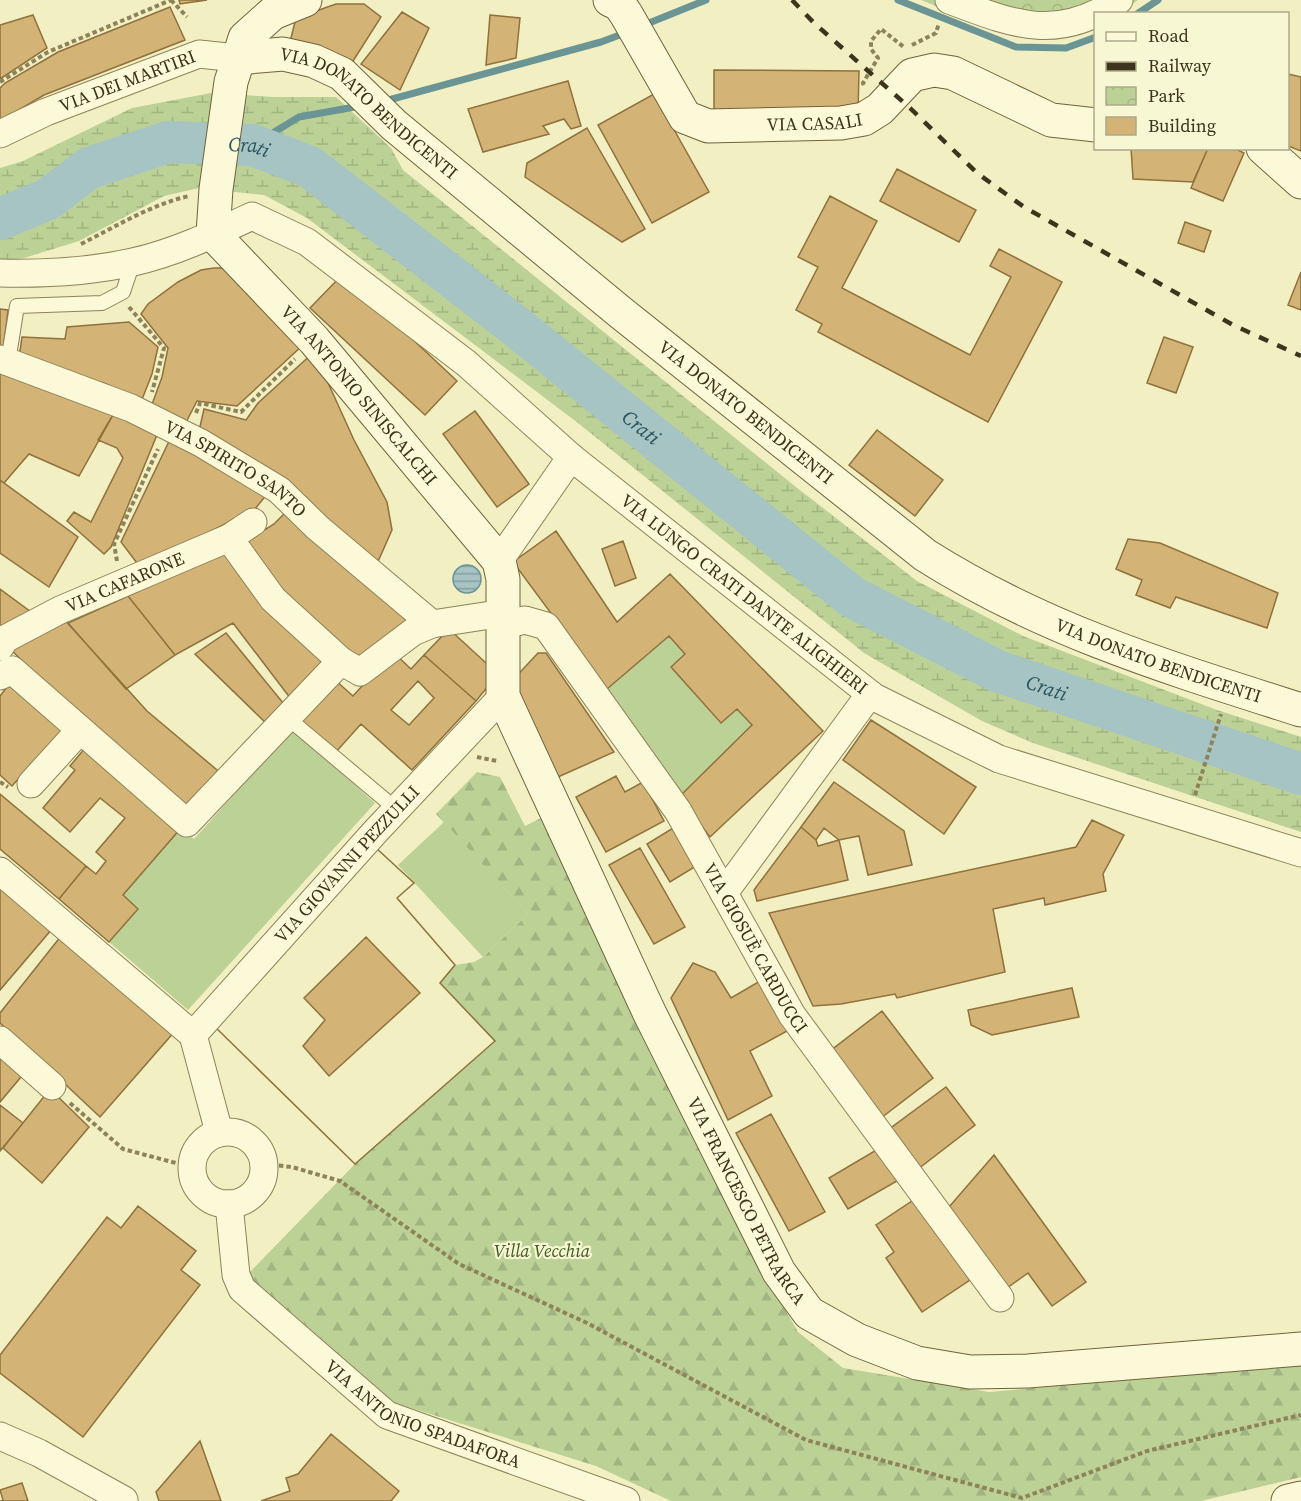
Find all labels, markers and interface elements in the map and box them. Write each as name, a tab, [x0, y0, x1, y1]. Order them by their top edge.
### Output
legend	[1094, 12, 1289, 150]
text: Road	[1148, 23, 1189, 48]
street label: VIA DONATO BENDICENTI	[277, 41, 463, 185]
street label: VIA DEI MARTIRI	[55, 43, 199, 118]
text: Railway	[1148, 53, 1212, 78]
text: Park	[1148, 83, 1185, 108]
street label: VIA CASALI	[766, 107, 864, 137]
text: Building	[1148, 113, 1216, 138]
water label: Crati	[228, 130, 274, 164]
street label: VIA ANTONIO SINISCALCHI	[275, 299, 443, 490]
street label: VIA DONATO BENDICENTI	[653, 334, 839, 490]
water label: Crati	[616, 403, 666, 451]
street label: VIA SPIRITO SANTO	[160, 414, 312, 522]
street label: VIA LUNGO CRATI DANTE ALIGHIERI	[615, 488, 873, 700]
street label: VIA CAFARONE	[61, 546, 188, 618]
street label: VIA DONATO BENDICENTI	[1051, 612, 1265, 709]
water label: Crati	[1022, 668, 1071, 708]
street label: VIA GIOVANNI PEZZULLI	[268, 779, 425, 948]
street label: VIA GIOSUÈ CARDUCCI	[697, 858, 814, 1038]
street label: VIA FRANCESCO PETRARCA	[681, 1092, 812, 1310]
park label: Villa Vecchia	[494, 1238, 591, 1263]
street label: VIA ANTONIO SPADAFORA	[320, 1354, 524, 1474]

